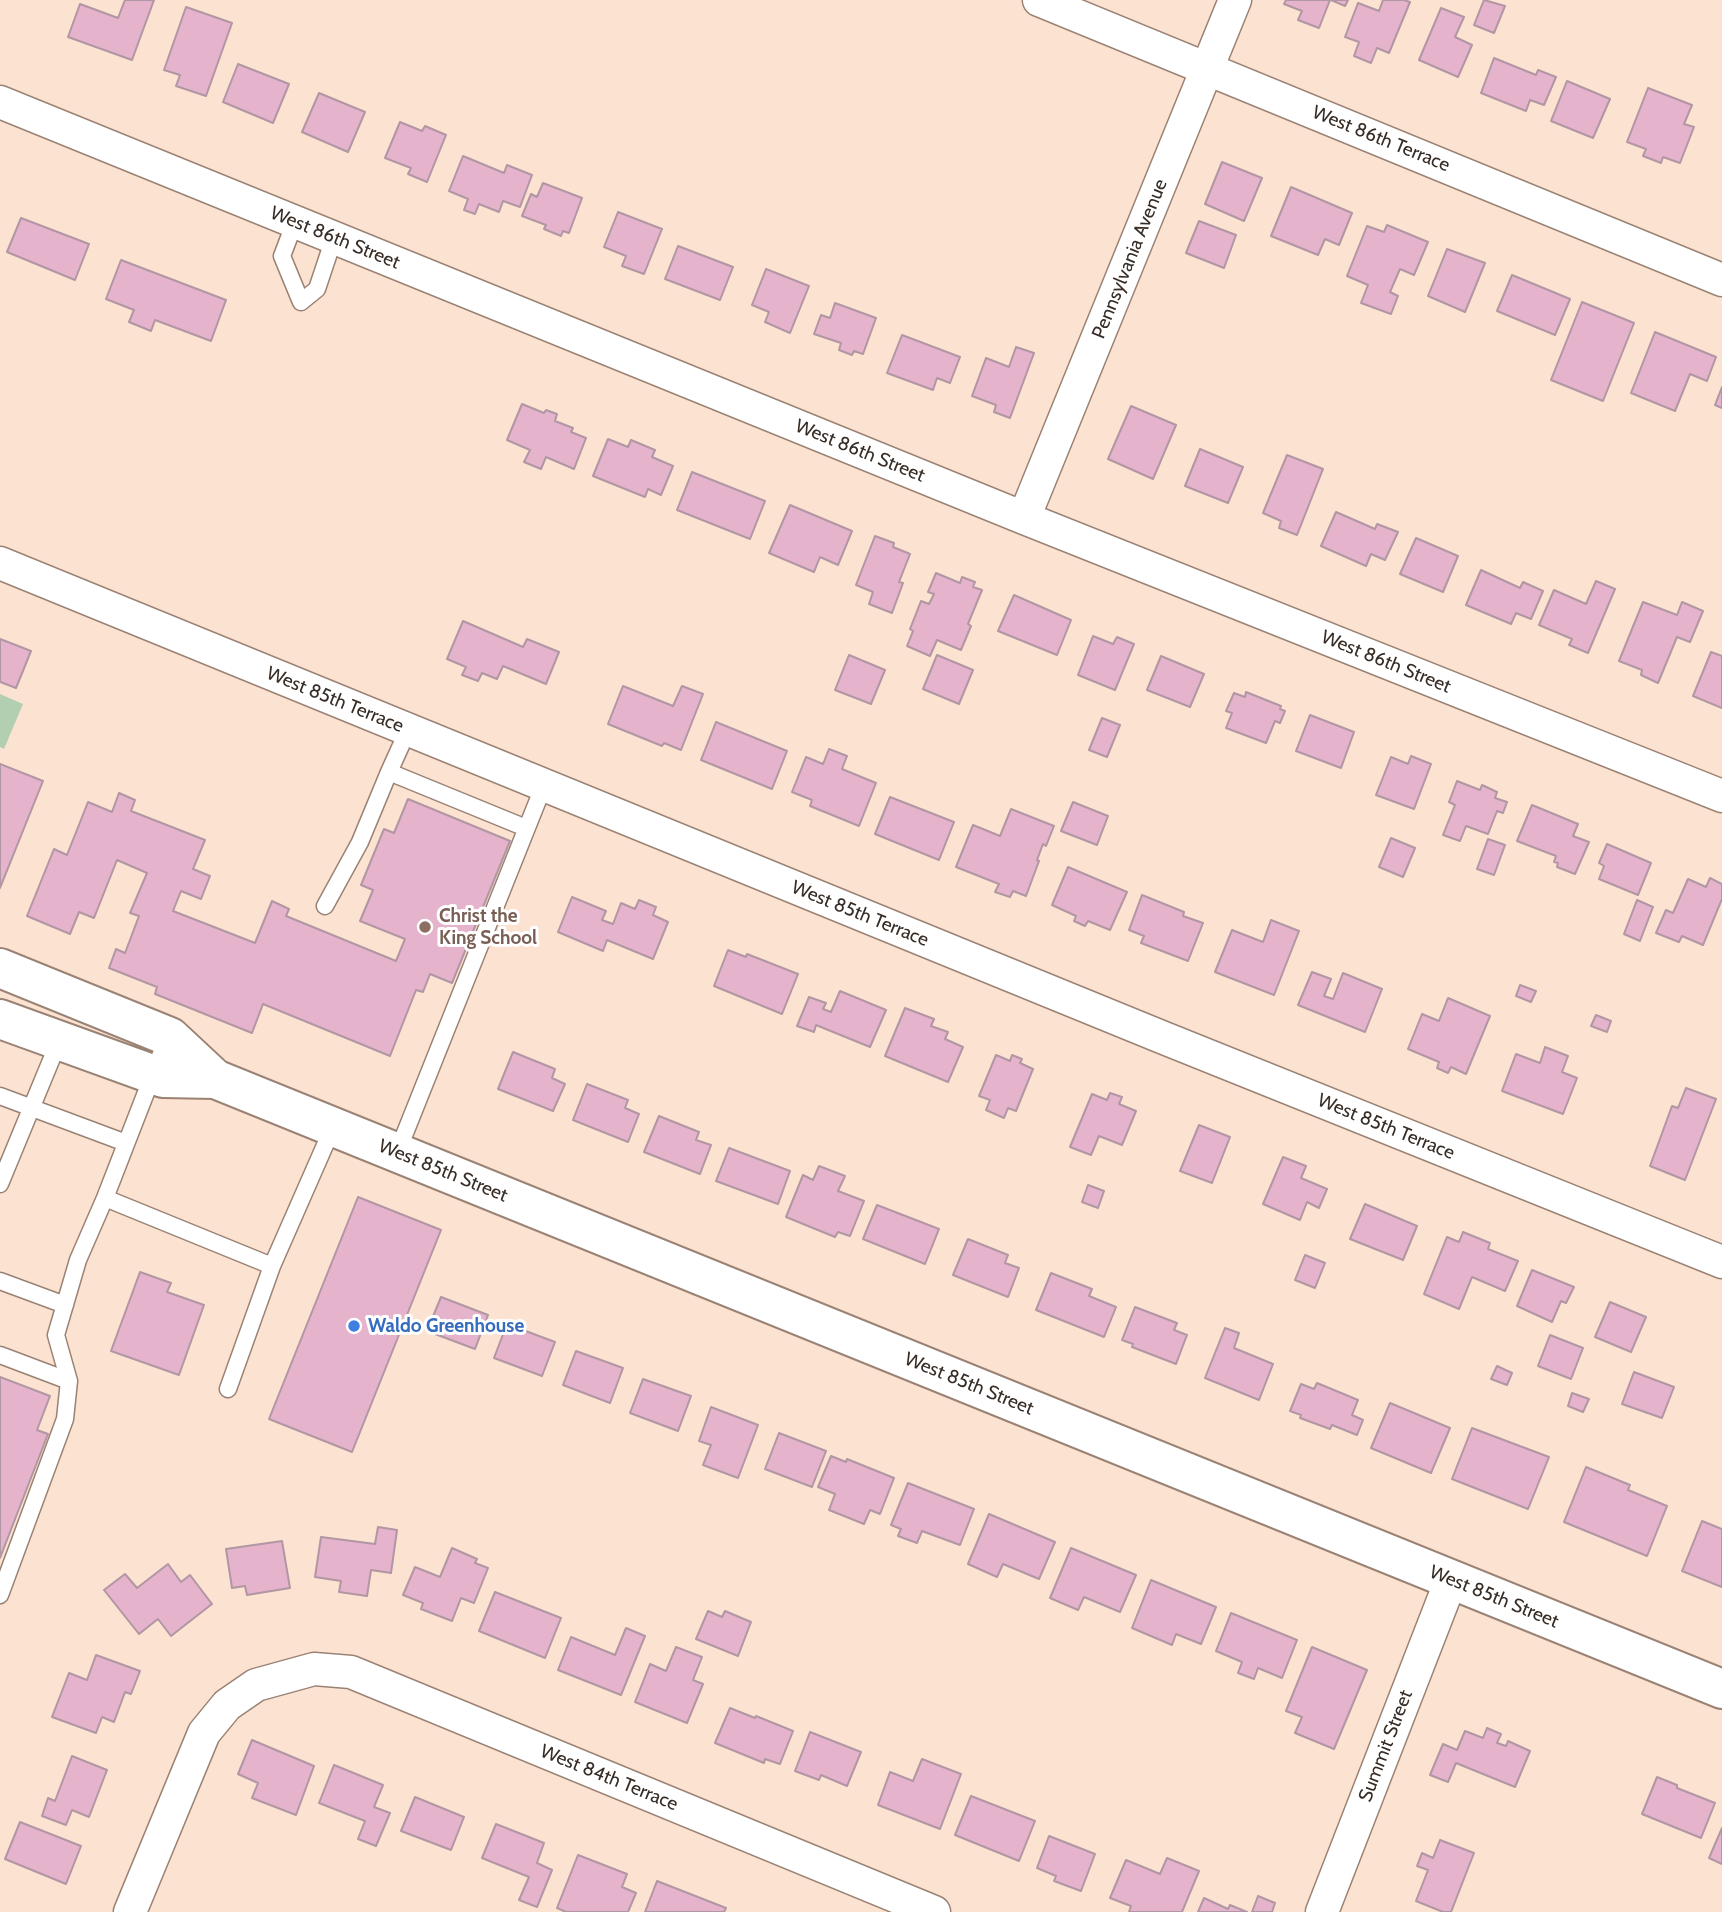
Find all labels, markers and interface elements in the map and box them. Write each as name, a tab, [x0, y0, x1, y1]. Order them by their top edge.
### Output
street label: West 86th Terrace	[1309, 101, 1453, 177]
street label: Pennsylvania Avenue	[1088, 176, 1172, 342]
street label: West 86th Street	[267, 202, 403, 274]
street label: West 86th Street	[792, 415, 928, 487]
street label: West 86th Street	[1318, 626, 1454, 698]
street label: West 85th Terrace	[263, 662, 407, 738]
street label: West 85th Terrace	[788, 876, 932, 952]
place label: Christ the King School	[439, 905, 537, 949]
marker: Christ the King School	[417, 919, 433, 935]
street label: West 85th Terrace	[1314, 1089, 1458, 1165]
street label: West 85th Street	[375, 1135, 511, 1207]
place label: Waldo Greenhouse	[368, 1315, 524, 1337]
marker: Waldo Greenhouse	[346, 1318, 362, 1334]
street label: West 85th Street	[901, 1348, 1037, 1420]
street label: West 85th Street	[1426, 1561, 1562, 1633]
street label: Summit Street	[1354, 1687, 1418, 1805]
street label: West 84th Terrace	[537, 1740, 681, 1816]

